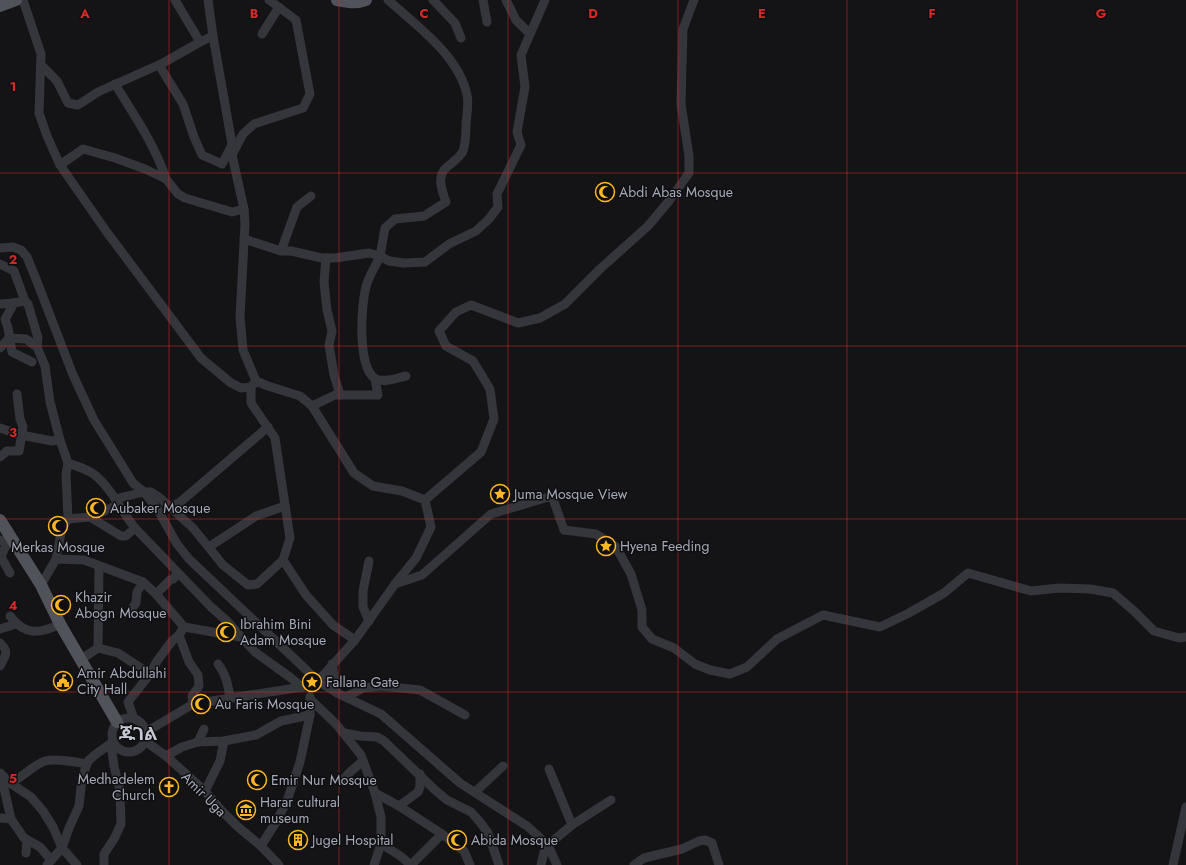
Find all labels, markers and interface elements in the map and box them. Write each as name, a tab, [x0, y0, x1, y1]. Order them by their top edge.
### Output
text: A	[79, 4, 90, 23]
text: B	[250, 4, 259, 23]
text: C	[419, 4, 429, 23]
text: D	[588, 4, 598, 23]
text: E	[758, 4, 766, 23]
text: F	[928, 4, 936, 23]
text: G	[1096, 4, 1107, 23]
text: 1	[10, 77, 16, 96]
mosque icon: Abdi Abas Mosque	[594, 181, 616, 203]
place label: Abdi Abas Mosque	[619, 182, 733, 202]
text: 2	[9, 250, 17, 269]
text: 3	[9, 423, 17, 442]
place icon: Juma Mosque View	[489, 483, 511, 505]
place label: Juma Mosque View	[512, 484, 628, 504]
mosque icon: Aubaker Mosque	[85, 497, 107, 519]
place label: Aubaker Mosque	[110, 498, 210, 518]
mosque icon: Merkas Mosque	[47, 515, 69, 537]
place icon: Hyena Feeding	[595, 535, 617, 557]
place label: Hyena Feeding	[620, 536, 709, 556]
place label: Merkas Mosque	[11, 537, 105, 557]
place label: Khazir Abogn Mosque	[75, 587, 167, 623]
mosque icon: Khazir Abogn Mosque	[50, 594, 72, 616]
text: 4	[8, 596, 18, 615]
place label: Ibrahim Bini Adam Mosque	[240, 614, 326, 650]
mosque icon: Ibrahim Bini Adam Mosque	[215, 621, 237, 643]
place label: Amir Abdullahi City Hall	[77, 663, 167, 699]
public building icon: Amir Abdullahi City Hall	[52, 670, 74, 692]
place icon: Fallana Gate	[301, 671, 323, 693]
place label: Fallana Gate	[326, 672, 399, 692]
mosque icon: Au Faris Mosque	[190, 693, 212, 715]
place label: Au Faris Mosque	[215, 694, 314, 714]
district label: ጁገል	[119, 721, 157, 747]
street label: Amir Uga	[177, 767, 231, 821]
text: 5	[9, 769, 17, 788]
place label: Medhadelem Church	[78, 769, 155, 805]
mosque icon: Emir Nur Mosque	[246, 769, 268, 791]
place label: Emir Nur Mosque	[271, 770, 377, 790]
church icon: Medhadelem Church	[158, 776, 180, 798]
place label: Harar cultural museum	[260, 792, 340, 828]
museum icon: Harar cultural museum	[235, 799, 257, 821]
building icon: Jugel Hospital	[287, 829, 309, 851]
mosque icon: Abida Mosque	[446, 829, 468, 851]
place label: Jugel Hospital	[310, 830, 394, 850]
place label: Abida Mosque	[471, 830, 558, 850]

